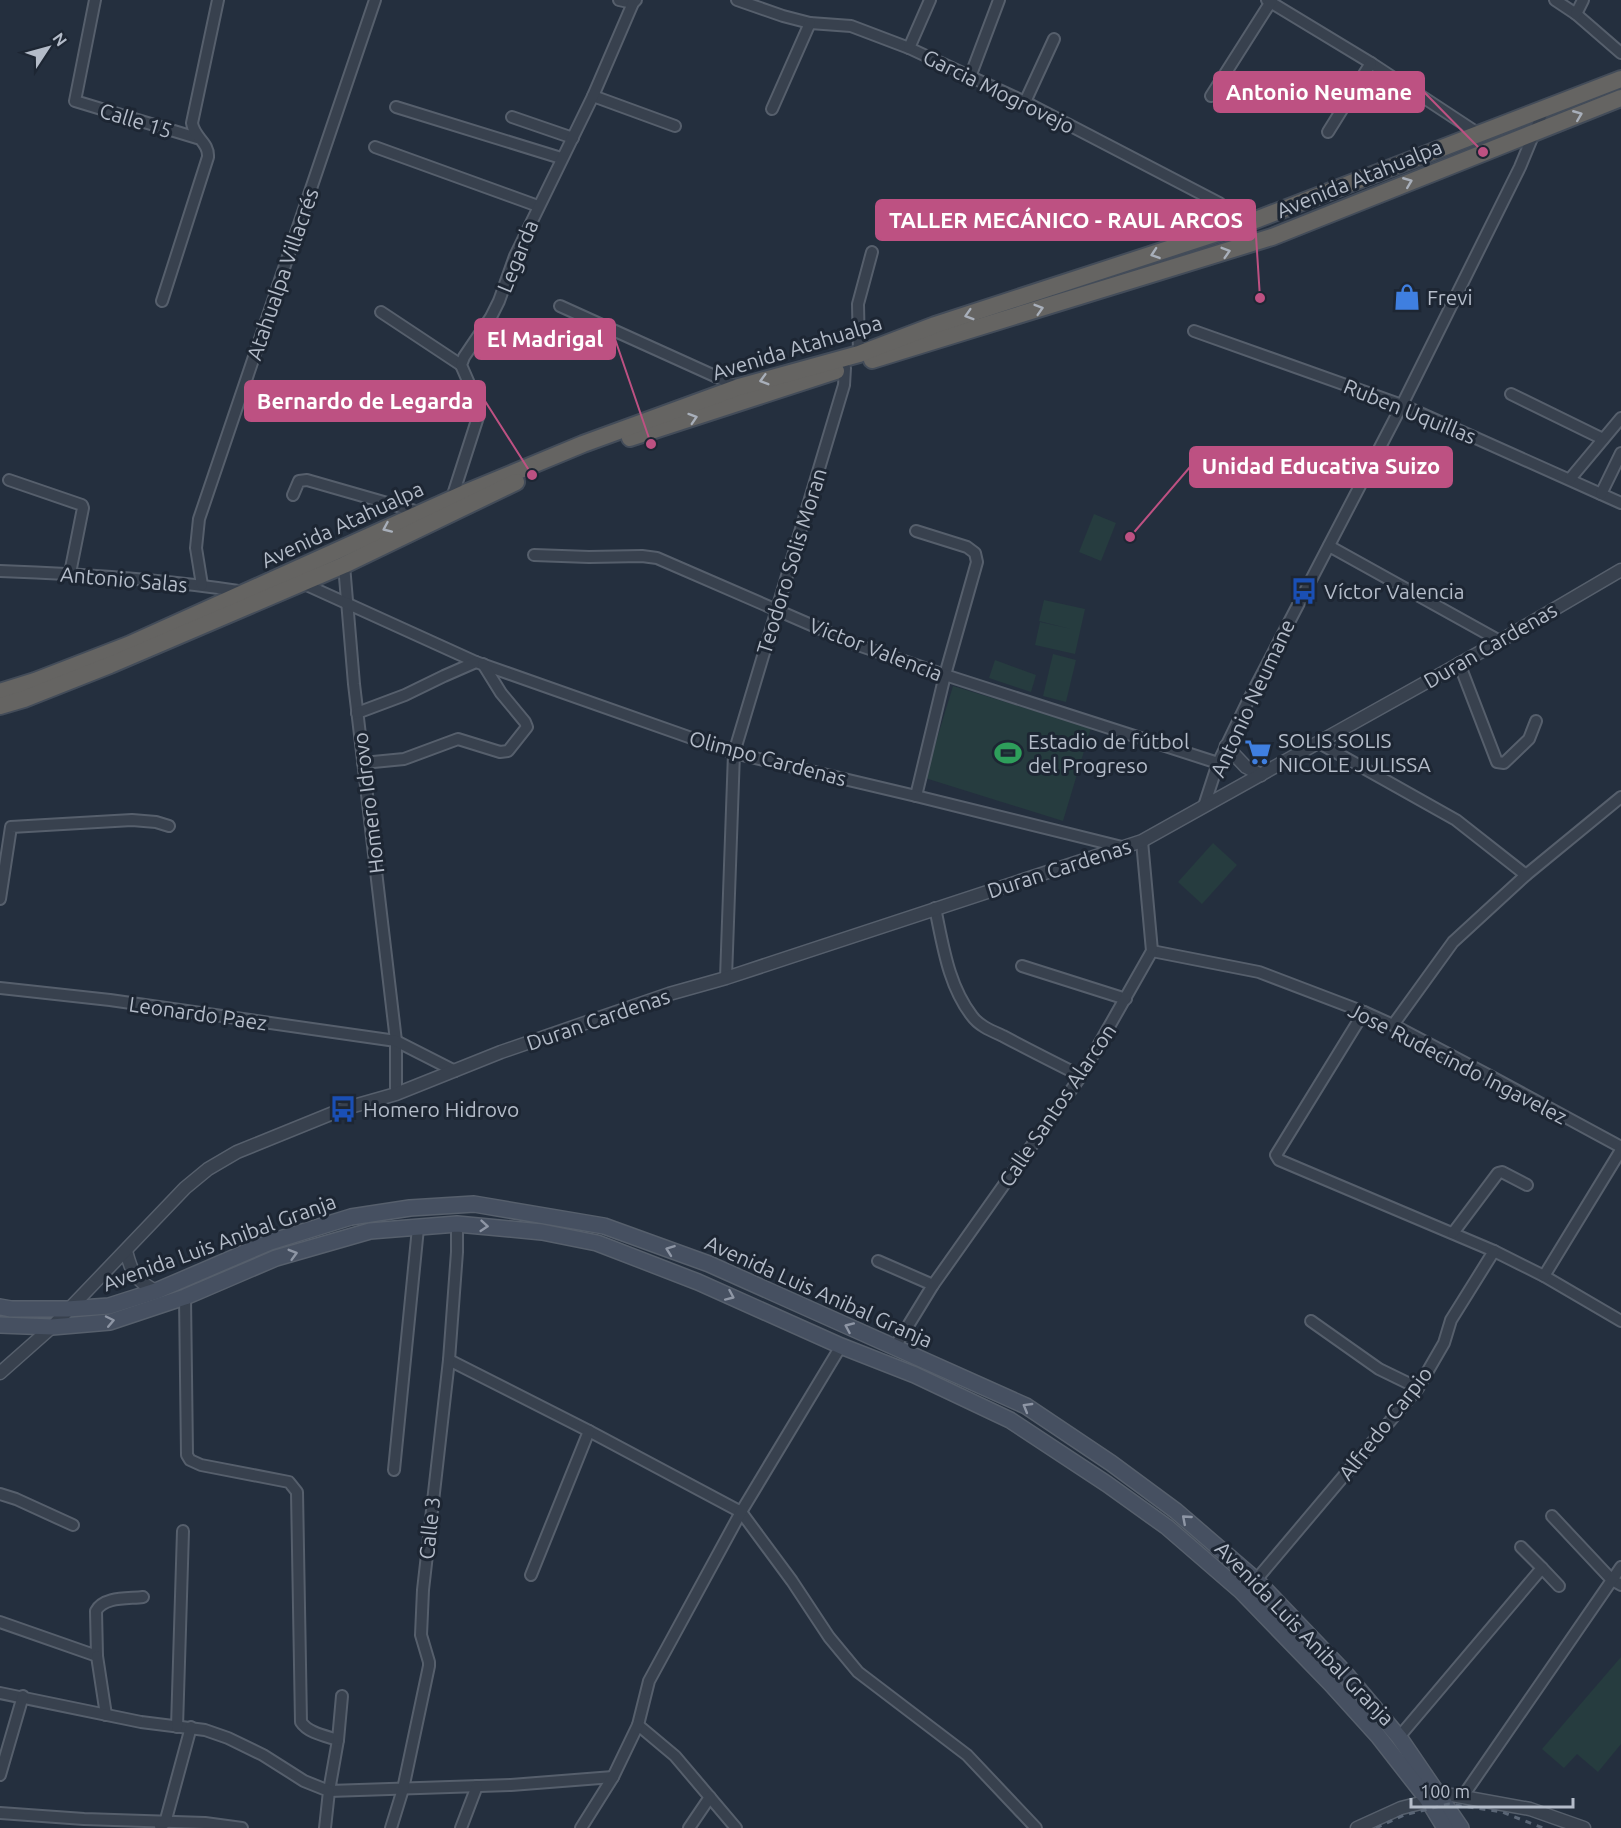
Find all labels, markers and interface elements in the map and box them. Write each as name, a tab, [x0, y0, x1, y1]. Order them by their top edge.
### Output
north arrow	[18, 18, 78, 78]
text: N	[49, 29, 71, 49]
street label: Garcia Mogrovejo	[920, 44, 1078, 138]
callout: Antonio Neumane	[1214, 72, 1424, 112]
text: Antonio Neumane	[1226, 79, 1412, 104]
street label: Calle 15	[97, 98, 175, 142]
one-way arrow	[1571, 110, 1582, 122]
street label: Avenida Atahualpa	[1273, 134, 1445, 222]
one-way arrow	[1402, 177, 1413, 189]
street label: Atahualpa Villacrés	[241, 185, 323, 363]
callout: TALLER MECÁNICO - RAUL ARCOS	[876, 200, 1255, 240]
text: TALLER MECÁNICO - RAUL ARCOS	[889, 207, 1243, 232]
street label: Legarda	[492, 216, 542, 296]
one-way arrow	[1150, 246, 1160, 259]
one-way arrow	[1220, 247, 1231, 259]
shop icon: Frevi	[1392, 282, 1422, 312]
place label: Frevi	[1427, 285, 1473, 309]
one-way arrow	[1033, 304, 1044, 316]
one-way arrow	[964, 308, 975, 320]
street label: Avenida Atahualpa	[709, 310, 885, 384]
callout: El Madrigal	[475, 319, 615, 359]
text: El Madrigal	[487, 326, 604, 351]
one-way arrow	[759, 373, 769, 385]
street label: Ruben Uquillas	[1340, 374, 1480, 448]
callout: Bernardo de Legarda	[245, 381, 485, 421]
text: Bernardo de Legarda	[257, 388, 473, 413]
one-way arrow	[687, 412, 698, 425]
callout: Unidad Educativa Suizo	[1190, 447, 1452, 487]
text: Unidad Educativa Suizo	[1202, 453, 1440, 478]
street label: Teodoro Solis Moran	[751, 465, 831, 657]
street label: Avenida Atahualpa	[257, 476, 427, 572]
one-way arrow	[383, 521, 394, 533]
street label: Antonio Salas	[59, 561, 189, 597]
bus stop icon: Víctor Valencia	[1289, 576, 1319, 606]
place label: Víctor Valencia	[1324, 579, 1465, 603]
street label: Duran Cardenas	[1419, 597, 1561, 693]
street label: Victor Valencia	[806, 613, 946, 685]
street label: Antonio Neumane	[1205, 615, 1299, 781]
street label: Olimpo Cardenas	[687, 725, 849, 791]
place label: SOLIS SOLIS NICOLE JULISSA	[1278, 728, 1431, 776]
place label: Estadio de fútbol del Progreso	[1028, 729, 1189, 777]
street label: Homero Idrovo	[347, 731, 389, 875]
supermarket icon: SOLIS SOLIS NICOLE JULISSA	[1243, 737, 1273, 767]
sports icon: Estadio de fútbol del Progreso	[993, 738, 1023, 768]
street label: Duran Cardenas	[984, 833, 1134, 903]
street label: Duran Cardenas	[523, 983, 673, 1055]
street label: Leonardo Paez	[127, 991, 269, 1035]
street label: Jose Rudecindo Ingavelez	[1345, 997, 1571, 1129]
street label: Calle Santos Alarcon	[994, 1019, 1120, 1191]
bus stop icon: Homero Hidrovo	[328, 1094, 358, 1124]
place label: Homero Hidrovo	[363, 1097, 519, 1121]
street label: Avenida Luis Anibal Granja	[99, 1189, 339, 1295]
one-way arrow	[480, 1219, 489, 1232]
street label: Avenida Luis Anibal Granja	[702, 1230, 936, 1352]
one-way arrow	[665, 1245, 676, 1258]
one-way arrow	[288, 1248, 298, 1261]
one-way arrow	[724, 1289, 735, 1301]
one-way arrow	[105, 1315, 115, 1328]
one-way arrow	[845, 1322, 856, 1334]
street label: Alfredo Carpio	[1333, 1361, 1437, 1485]
one-way arrow	[1023, 1403, 1033, 1414]
street label: Calle 3	[414, 1495, 444, 1561]
one-way arrow	[1182, 1516, 1193, 1527]
street label: Avenida Luis Anibal Granja	[1211, 1536, 1399, 1730]
scale bar	[1411, 1771, 1573, 1809]
text: 100 m	[1420, 1781, 1470, 1801]

